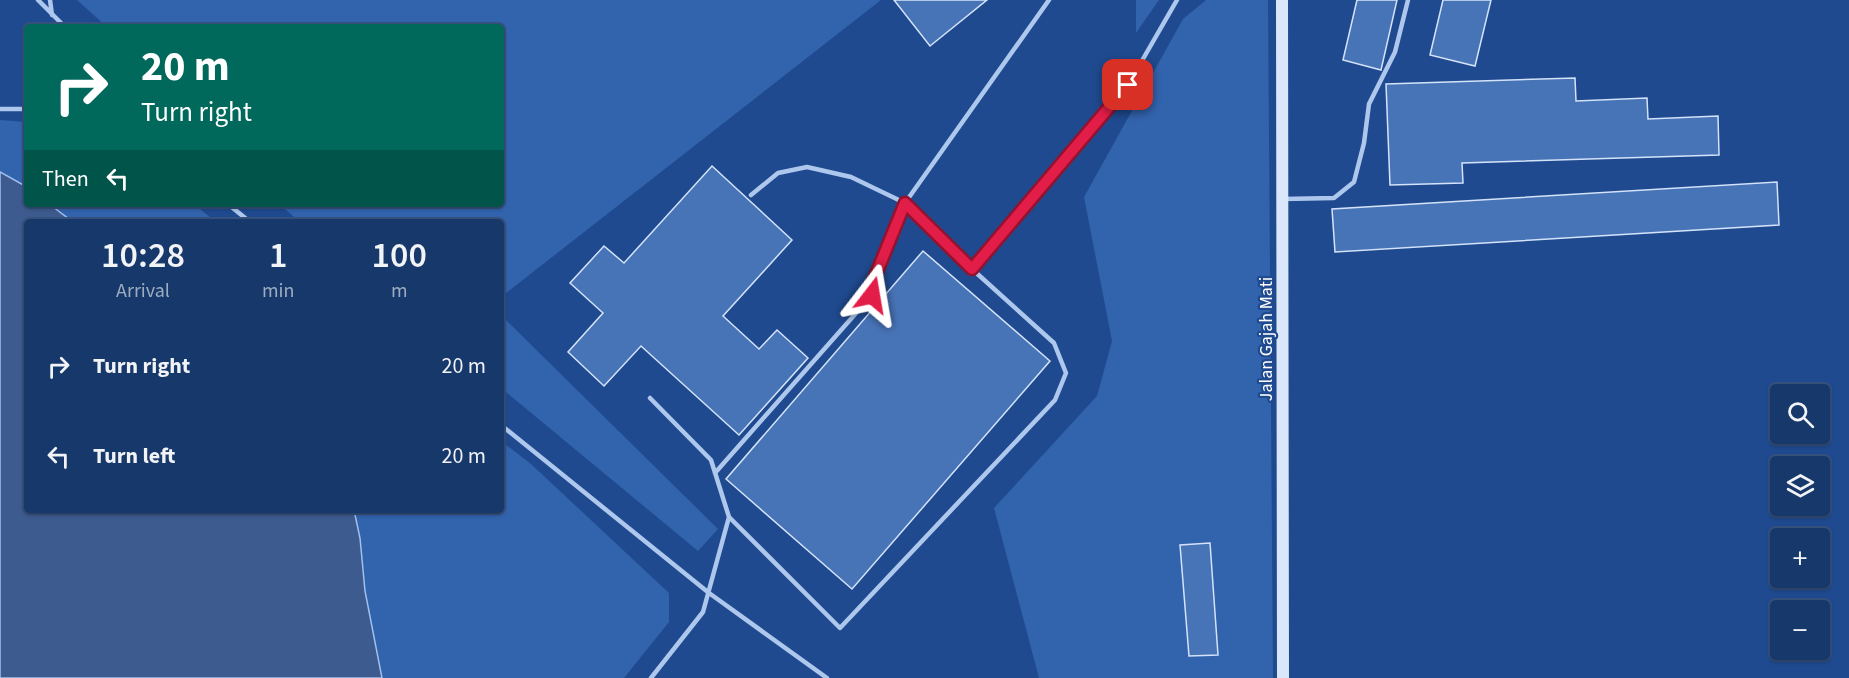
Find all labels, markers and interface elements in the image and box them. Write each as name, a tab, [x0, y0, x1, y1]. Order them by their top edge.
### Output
text: 20 m	[141, 37, 230, 97]
icon: right	[42, 48, 120, 126]
pin	[1102, 59, 1153, 110]
icon: arrive	[1111, 68, 1144, 101]
text: Turn right	[141, 93, 252, 132]
icon: left	[101, 162, 134, 195]
text: Then	[42, 163, 89, 195]
text: 10:28	[101, 230, 185, 281]
text: 1	[269, 230, 287, 281]
text: 100	[371, 230, 427, 281]
position arrow	[840, 263, 904, 327]
text: Arrival	[116, 277, 170, 305]
text: min	[262, 277, 294, 305]
text: m	[391, 277, 407, 305]
street label: Jalan Gajah Mati	[1254, 277, 1279, 401]
icon: right	[42, 350, 75, 383]
text: Turn right	[93, 350, 190, 382]
text: 20 m	[441, 350, 486, 382]
map controls	[1770, 384, 1830, 660]
button: search	[1770, 384, 1830, 444]
icon: left	[42, 440, 75, 473]
text: Turn left	[93, 440, 175, 472]
text: 20 m	[441, 440, 486, 472]
button: layers	[1770, 456, 1830, 516]
button: +	[1770, 528, 1830, 588]
button: −	[1770, 600, 1830, 660]

